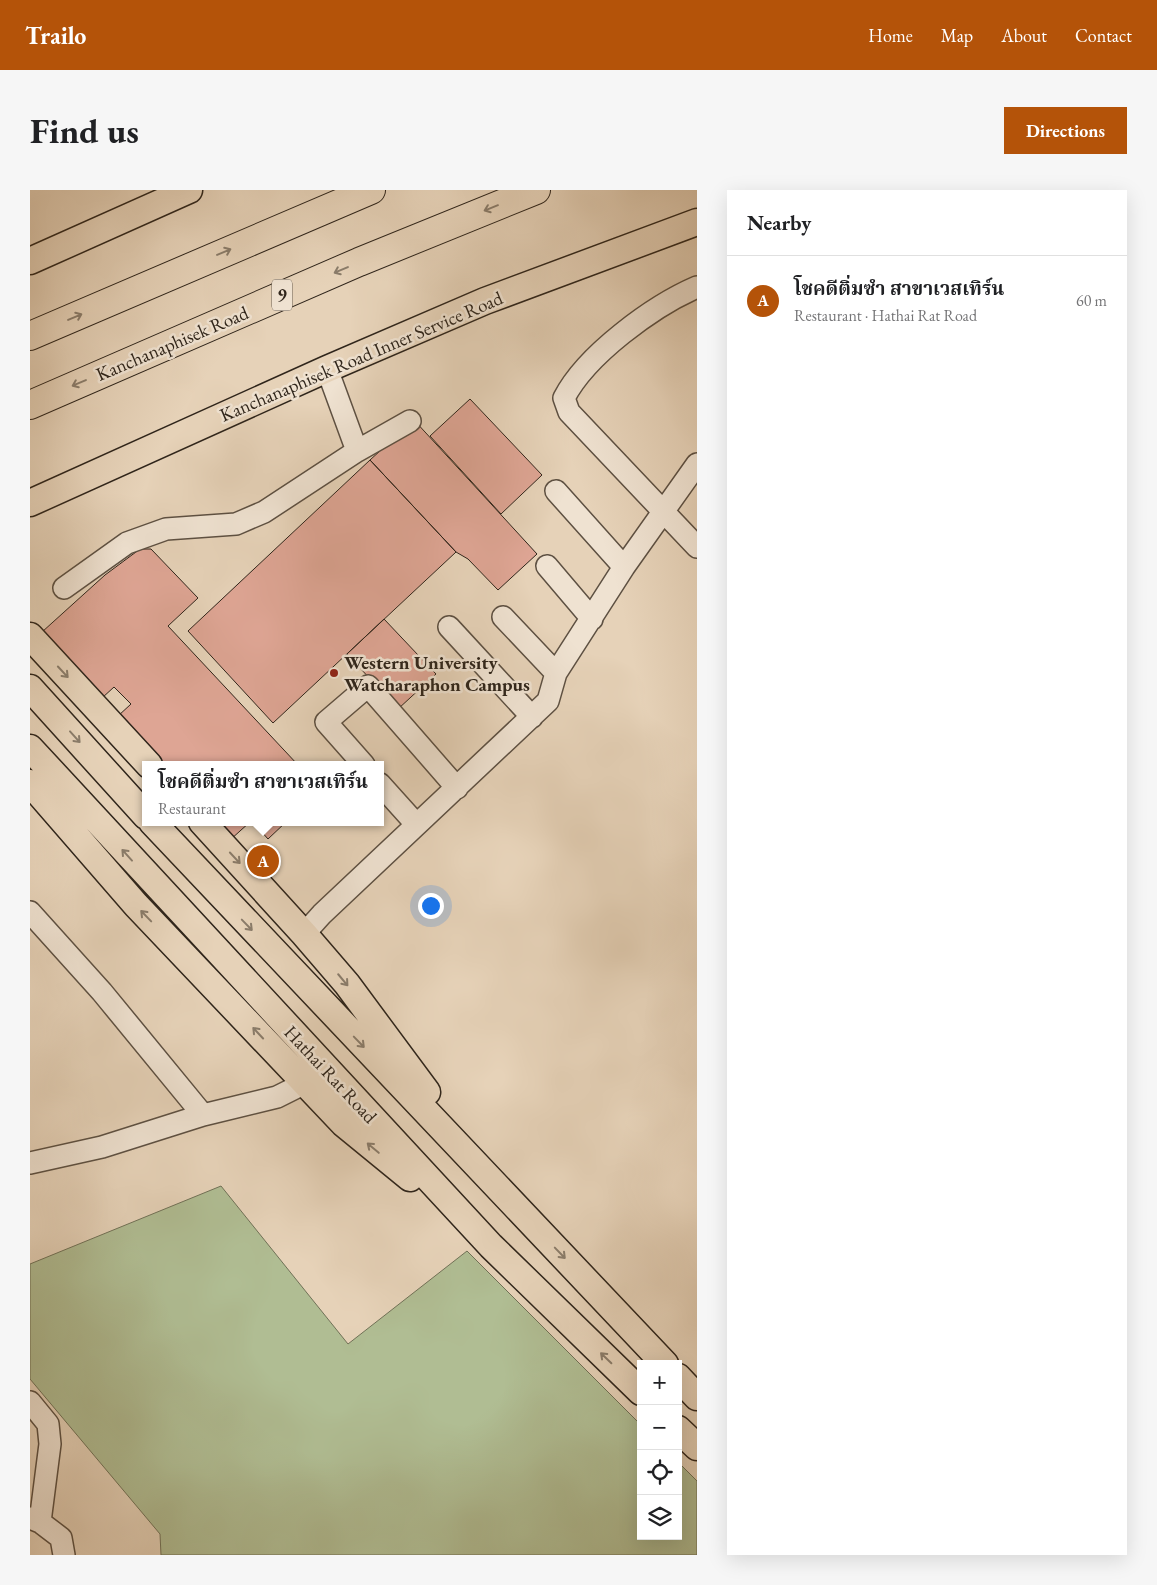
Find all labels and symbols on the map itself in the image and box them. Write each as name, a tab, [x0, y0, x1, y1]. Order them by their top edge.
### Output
one-way arrow	[484, 204, 499, 214]
one-way arrow	[216, 247, 231, 257]
one-way arrow	[334, 265, 349, 275]
road number: 9	[272, 280, 292, 310]
street label: Kanchanaphisek Road Inner Service Road	[216, 285, 507, 428]
street label: Kanchanaphisek Road	[92, 300, 253, 387]
one-way arrow	[67, 311, 82, 321]
one-way arrow	[72, 378, 87, 388]
place label: Western University Watcharaphon Campus	[344, 650, 530, 697]
one-way arrow	[57, 666, 69, 679]
marker: Western University Watcharaphon Campus	[328, 667, 340, 679]
one-way arrow	[69, 731, 80, 744]
pin: A	[247, 842, 279, 880]
one-way arrow	[121, 848, 133, 861]
one-way arrow	[229, 852, 241, 865]
your location	[418, 893, 444, 919]
one-way arrow	[140, 909, 152, 922]
one-way arrow	[241, 918, 253, 931]
one-way arrow	[337, 973, 348, 986]
street label: Hathai Rat Road	[279, 1020, 383, 1129]
one-way arrow	[252, 1026, 264, 1039]
one-way arrow	[353, 1036, 365, 1048]
one-way arrow	[366, 1142, 379, 1153]
one-way arrow	[554, 1247, 566, 1259]
one-way arrow	[600, 1352, 612, 1364]

